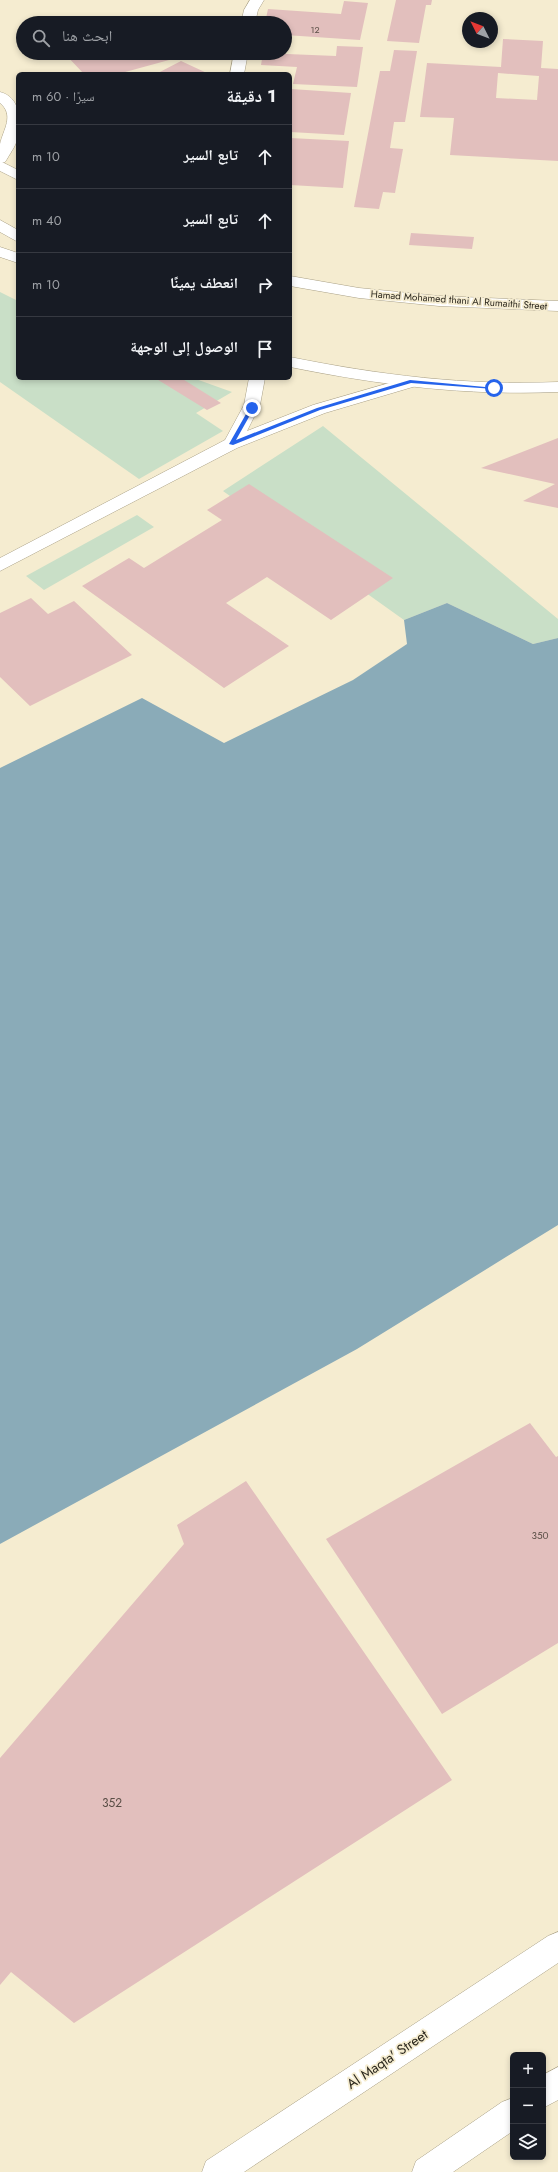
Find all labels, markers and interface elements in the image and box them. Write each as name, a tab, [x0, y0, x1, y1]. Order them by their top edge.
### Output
north arrow	[462, 12, 498, 48]
search box	[16, 16, 292, 60]
house number: 12	[310, 23, 320, 36]
text: ابحث هنا	[62, 25, 112, 47]
icon: search	[30, 27, 52, 49]
text: 1 دقيقة	[227, 84, 276, 108]
text: سيرًا · 60 m	[32, 87, 95, 106]
text: تابع السير	[183, 144, 238, 166]
icon: ahead	[254, 146, 276, 168]
text: 10 m	[32, 147, 60, 166]
text: تابع السير	[183, 208, 238, 230]
icon: ahead	[254, 210, 276, 232]
text: 40 m	[32, 211, 61, 230]
text: انعطف يمينًا	[170, 272, 238, 294]
icon: right	[254, 274, 276, 296]
text: 10 m	[32, 275, 60, 294]
street label: Hamad Mohamed thani Al Rumaithi Street	[370, 286, 548, 314]
text: الوصول إلى الوجهة	[130, 336, 238, 358]
icon: arrive	[254, 338, 276, 360]
route start	[485, 379, 503, 397]
route end	[243, 399, 261, 417]
house number: 350	[531, 1528, 549, 1543]
house number: 352	[102, 1794, 122, 1812]
street label: Al Maqta' Street	[342, 2024, 432, 2094]
map controls	[510, 2052, 546, 2160]
button: +	[510, 2052, 546, 2088]
button: −	[510, 2088, 546, 2124]
button: layers	[510, 2124, 546, 2160]

